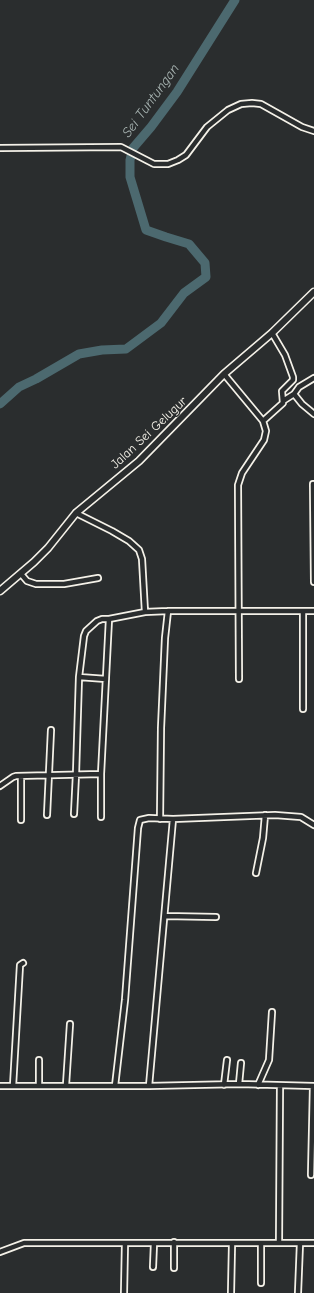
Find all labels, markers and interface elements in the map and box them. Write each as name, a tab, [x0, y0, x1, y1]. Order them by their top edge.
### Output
water label: Sei Tuntungan	[119, 61, 183, 141]
street label: Jalan Sei Gelugur	[108, 394, 190, 472]

